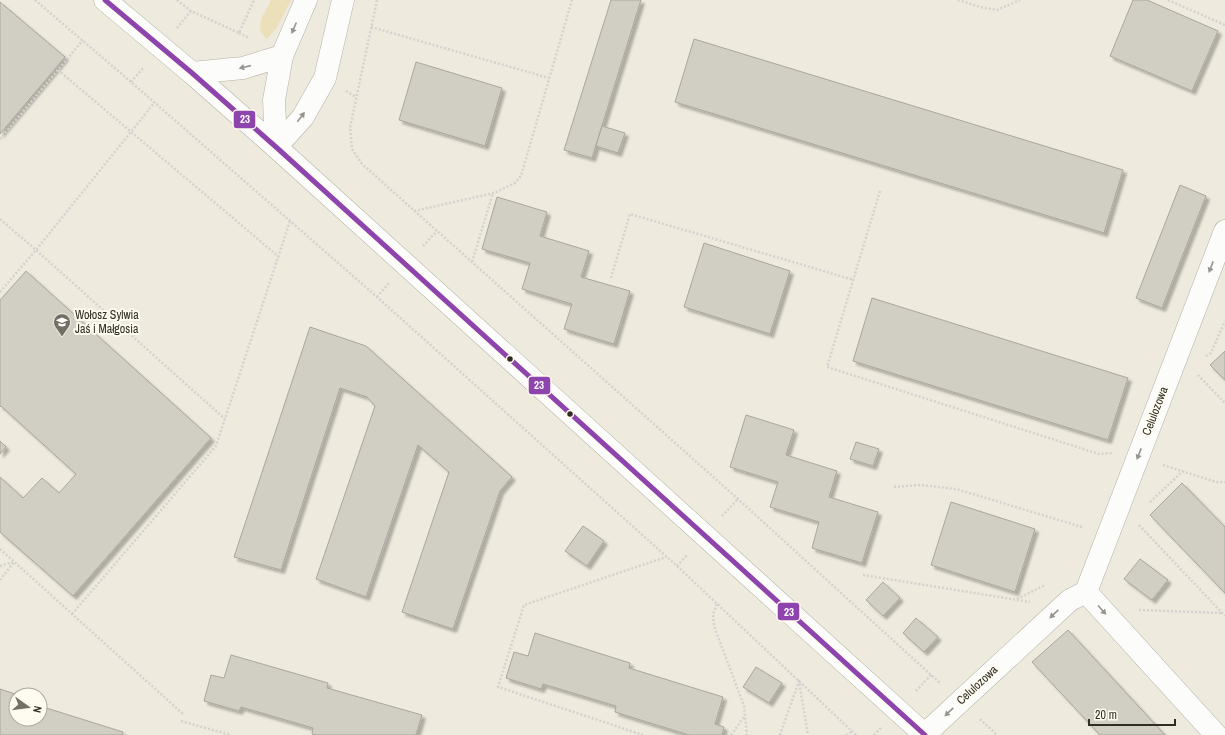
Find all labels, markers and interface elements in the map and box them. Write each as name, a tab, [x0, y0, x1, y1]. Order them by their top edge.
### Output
one-way arrow	[291, 22, 297, 34]
one-way arrow	[239, 64, 251, 70]
line badge: 23	[233, 110, 256, 129]
text: 23	[240, 112, 250, 126]
one-way arrow	[297, 112, 306, 123]
one-way arrow	[1208, 261, 1214, 273]
place label: Wołosz Sylwia Jaś i Małgosia	[75, 307, 139, 337]
school or university icon: Wołosz Sylwia Jaś i Małgosia	[52, 312, 72, 337]
unlabelled marker	[505, 354, 515, 364]
line badge: 23	[528, 376, 551, 395]
text: 23	[534, 378, 544, 392]
street label: Celulozowa	[1138, 384, 1172, 438]
unlabelled marker	[565, 409, 575, 419]
one-way arrow	[1136, 448, 1142, 460]
line badge: 23	[777, 602, 800, 621]
text: 23	[784, 605, 794, 619]
one-way arrow	[1097, 605, 1106, 614]
one-way arrow	[1050, 609, 1059, 618]
street label: Celulozowa	[953, 661, 1001, 708]
north arrow	[8, 687, 48, 727]
scale bar	[1089, 701, 1175, 727]
text: N	[30, 705, 45, 714]
one-way arrow	[944, 707, 954, 717]
text: 20 m	[1095, 707, 1117, 723]

